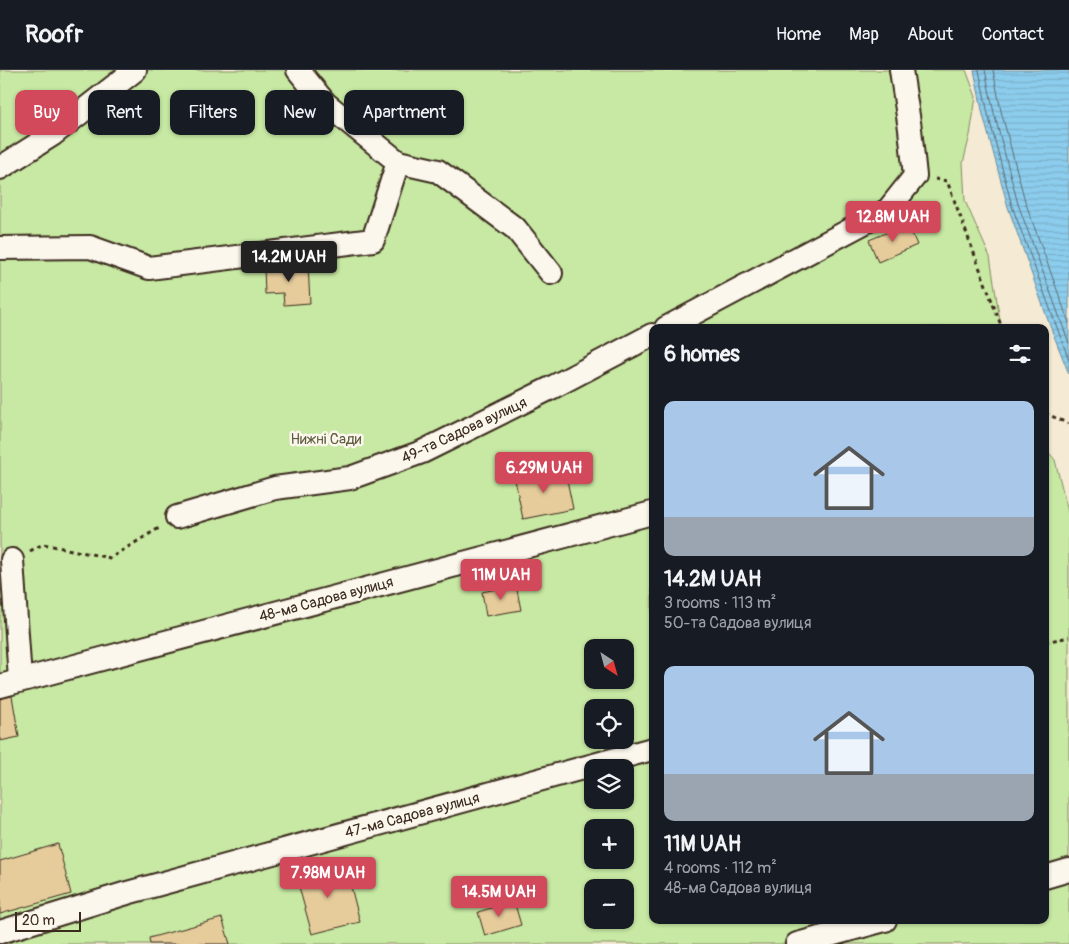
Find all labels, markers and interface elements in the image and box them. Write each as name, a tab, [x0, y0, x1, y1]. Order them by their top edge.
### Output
text: Roofr	[25, 20, 83, 49]
text: Home	[776, 23, 821, 46]
text: Map	[849, 23, 879, 46]
text: About	[907, 23, 953, 46]
text: Contact	[981, 23, 1044, 46]
chip: Buy	[15, 90, 78, 135]
chip: Rent	[88, 90, 160, 135]
chip: Filters	[170, 90, 255, 135]
chip: New	[265, 90, 334, 135]
chip: Apartment	[344, 90, 464, 135]
pin: 12.8M UAH	[836, 200, 950, 243]
text: 12.8M UAH	[857, 207, 929, 227]
pin: 14.2M UAH	[232, 240, 346, 283]
text: 14.2M UAH	[252, 247, 326, 267]
icon: filters	[1006, 340, 1034, 368]
text: 6 homes	[664, 341, 740, 368]
street label: 49-та Садова вулиця	[398, 393, 530, 468]
park label: Нижні Сади	[290, 430, 362, 449]
icon: home	[804, 433, 894, 523]
pin: 6.29M UAH	[487, 452, 601, 494]
text: 6.29M UAH	[506, 458, 582, 478]
pin: 11M UAH	[455, 558, 547, 601]
text: 11M UAH	[472, 565, 530, 585]
text: 14.2M UAH	[664, 566, 761, 593]
street label: 48-ма Садова вулиця	[257, 572, 395, 627]
text: 3 rooms · 113 m²	[664, 593, 776, 613]
text: 50-та Садова вулиця	[664, 613, 811, 633]
north arrow	[584, 639, 634, 689]
map controls	[584, 639, 634, 929]
icon: home	[804, 698, 894, 788]
button: locate	[584, 699, 634, 749]
button: layers	[584, 759, 634, 809]
street label: 47-ма Садова вулиця	[343, 788, 482, 843]
button: +	[584, 819, 634, 869]
text: 11M UAH	[664, 831, 741, 858]
pin: 7.98M UAH	[271, 856, 385, 899]
text: 4 rooms · 112 m²	[664, 858, 777, 878]
text: 7.98M UAH	[291, 863, 365, 883]
pin: 14.5M UAH	[442, 876, 556, 918]
text: 48-ма Садова вулиця	[664, 878, 812, 898]
button: −	[584, 879, 634, 929]
text: 14.5M UAH	[462, 882, 536, 902]
scale bar	[15, 909, 81, 932]
text: 20 m	[22, 912, 55, 929]

